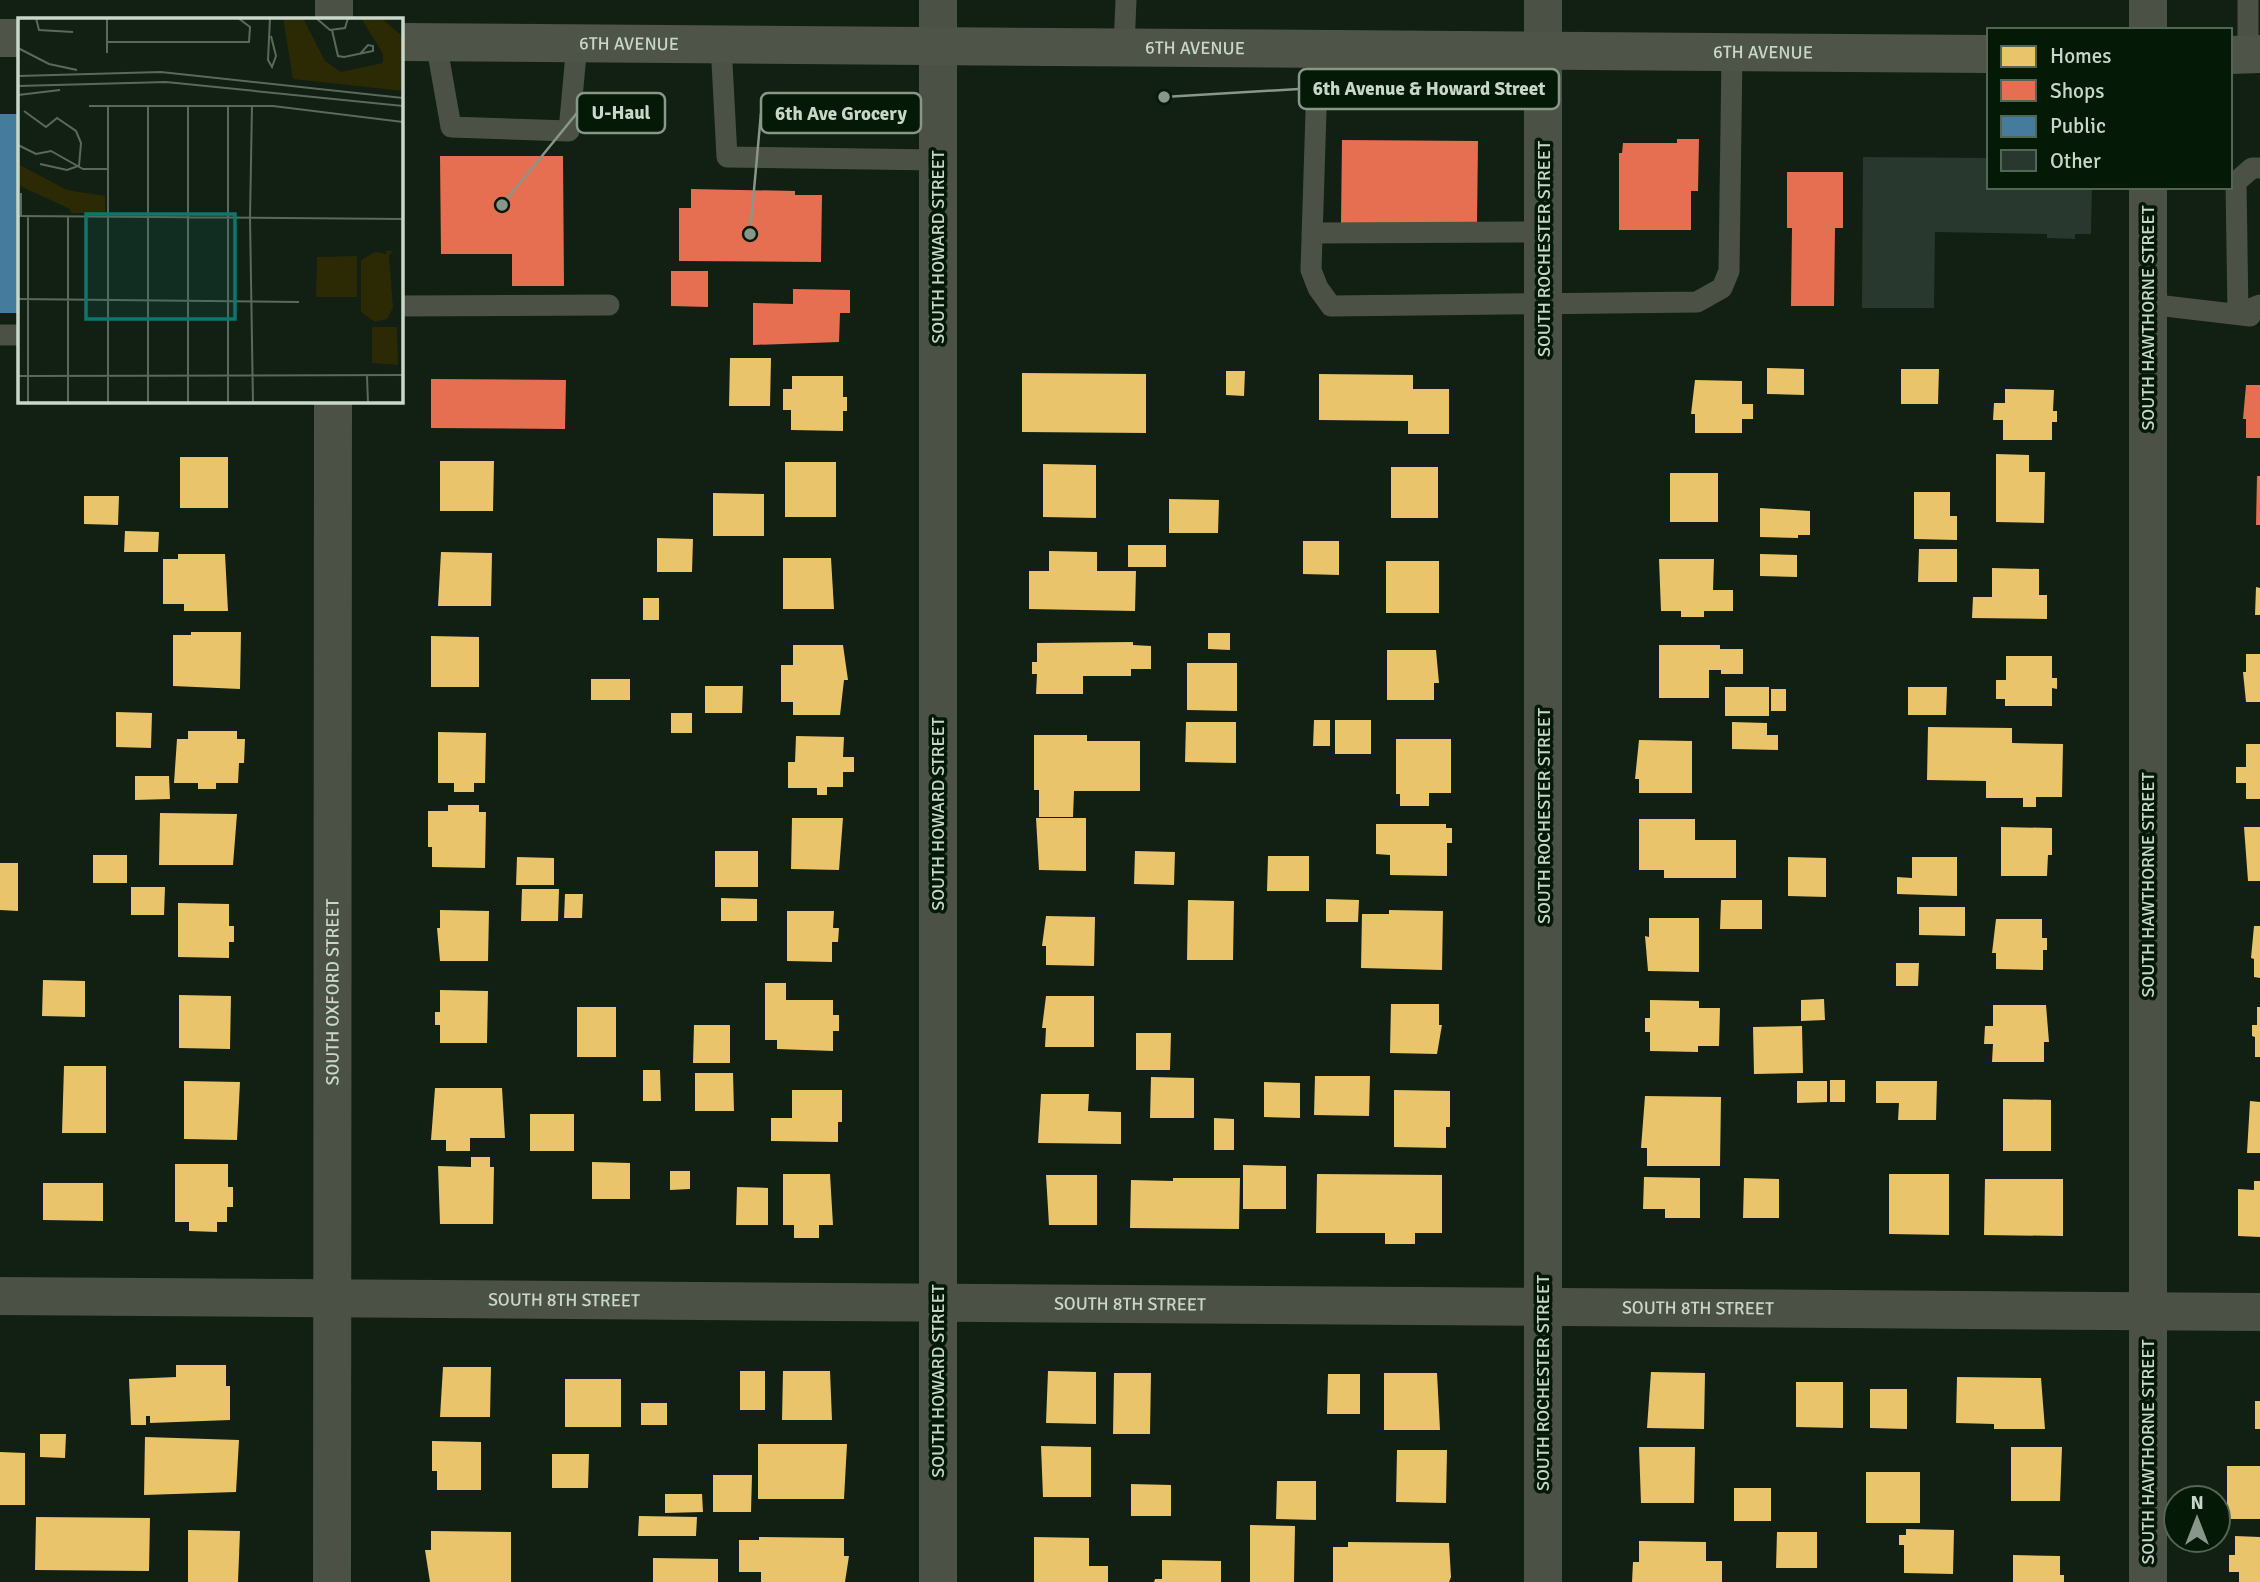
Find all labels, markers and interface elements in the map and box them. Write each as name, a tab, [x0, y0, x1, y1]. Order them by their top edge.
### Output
inset map	[18, 18, 402, 402]
legend	[1987, 28, 2232, 189]
street label: 6TH AVENUE	[579, 32, 679, 55]
street label: 6TH AVENUE	[1145, 37, 1245, 59]
street label: 6TH AVENUE	[1713, 41, 1813, 64]
text: Homes	[2050, 43, 2112, 69]
callout: 6th Avenue & Howard Street	[1299, 69, 1559, 109]
text: 6th Avenue & Howard Street	[1313, 77, 1545, 101]
text: Shops	[2050, 78, 2104, 104]
callout: U-Haul	[577, 93, 665, 133]
callout: 6th Ave Grocery	[761, 93, 921, 133]
text: U-Haul	[591, 101, 651, 125]
text: 6th Ave Grocery	[775, 102, 907, 126]
text: Public	[2050, 113, 2106, 139]
street label: SOUTH ROCHESTER STREET	[1533, 141, 1555, 357]
text: Other	[2050, 148, 2101, 174]
street label: SOUTH HOWARD STREET	[927, 150, 949, 344]
street label: SOUTH HAWTHORNE STREET	[2137, 205, 2159, 431]
street label: SOUTH ROCHESTER STREET	[1533, 708, 1555, 924]
street label: SOUTH HOWARD STREET	[927, 717, 949, 911]
street label: SOUTH HAWTHORNE STREET	[2137, 772, 2159, 998]
street label: SOUTH OXFORD STREET	[321, 898, 344, 1086]
street label: SOUTH ROCHESTER STREET	[1532, 1275, 1554, 1491]
street label: SOUTH HOWARD STREET	[927, 1284, 949, 1478]
street label: SOUTH 8TH STREET	[488, 1288, 640, 1312]
street label: SOUTH 8TH STREET	[1054, 1292, 1206, 1316]
street label: SOUTH 8TH STREET	[1622, 1296, 1774, 1320]
street label: SOUTH HAWTHORNE STREET	[2137, 1339, 2159, 1565]
north arrow	[2162, 1484, 2232, 1554]
text: N	[2190, 1491, 2204, 1515]

